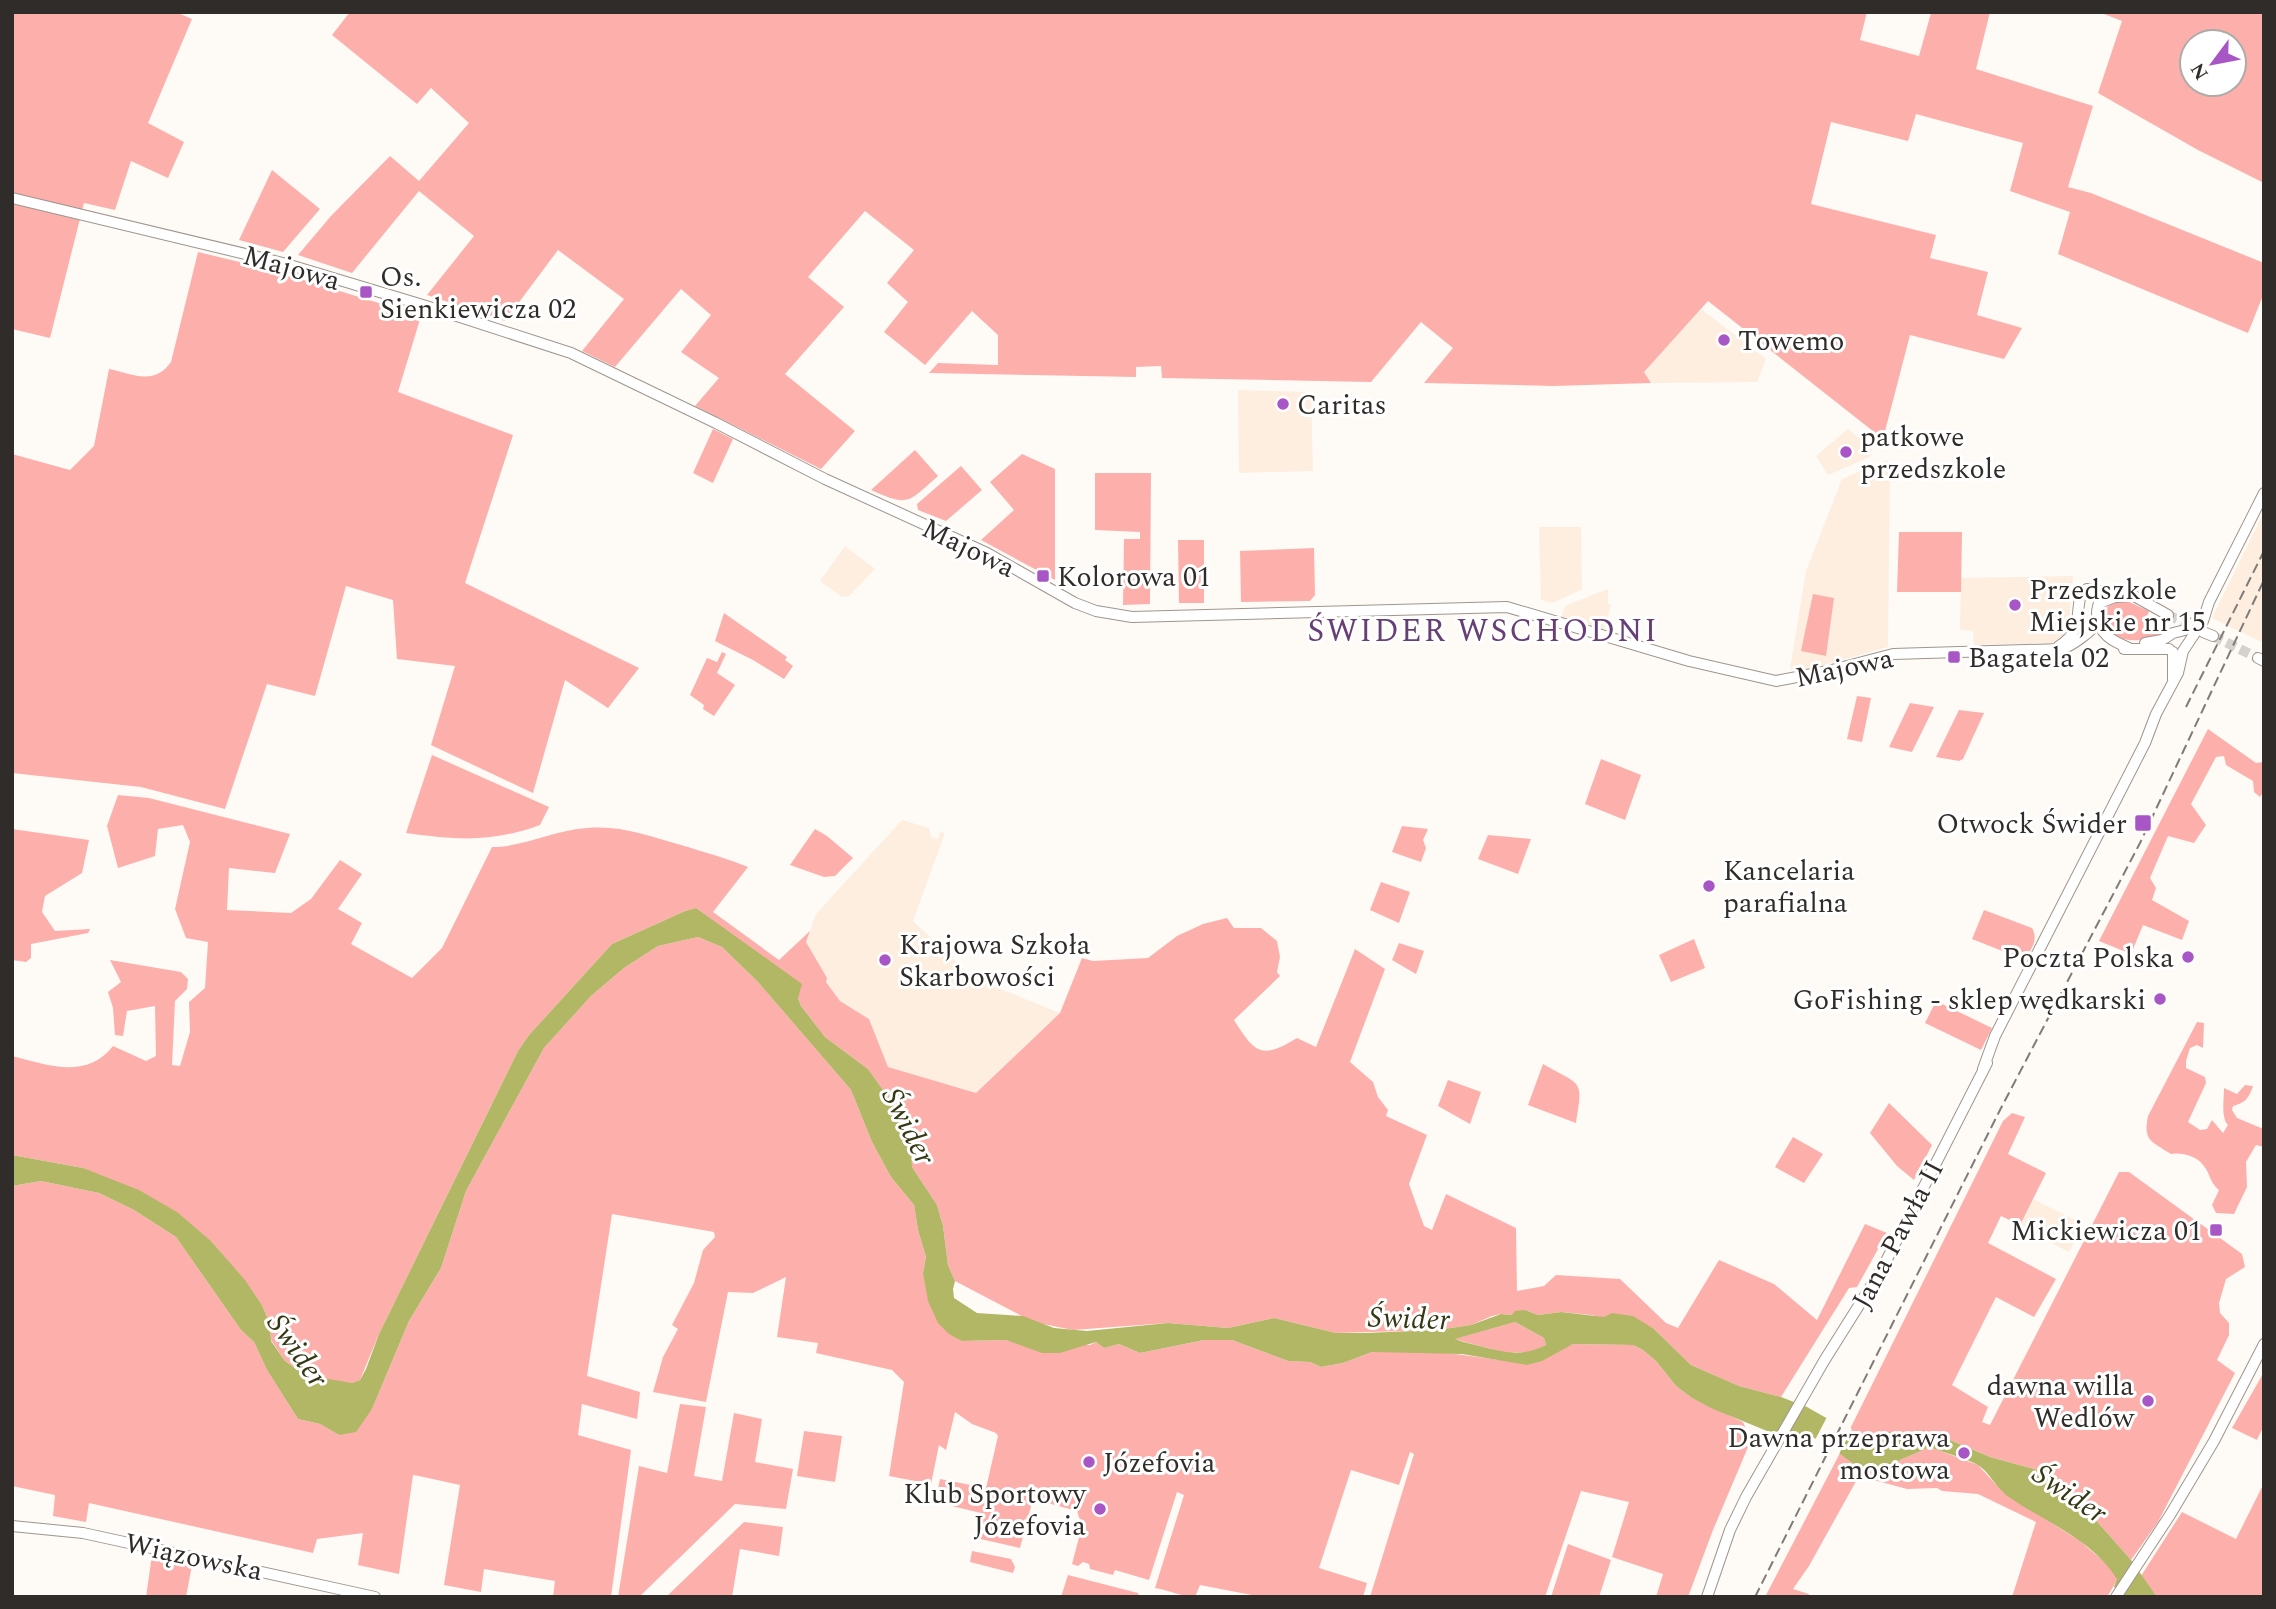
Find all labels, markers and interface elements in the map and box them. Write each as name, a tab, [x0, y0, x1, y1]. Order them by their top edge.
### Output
north arrow	[2178, 28, 2248, 98]
text: N	[2183, 57, 2216, 85]
street label: Majowa	[238, 234, 346, 303]
place label: Os. Sienkiewicza 02	[380, 256, 576, 331]
marker: Os. Sienkiewicza 02	[358, 284, 374, 300]
place label: Towemo	[1738, 320, 1844, 363]
marker: Towemo	[1716, 332, 1732, 348]
place label: Caritas	[1297, 384, 1387, 427]
marker: Caritas	[1275, 396, 1291, 412]
place label: patkowe przedszkole	[1860, 416, 2006, 491]
marker: patkowe przedszkole	[1838, 444, 1854, 460]
street label: Majowa	[914, 507, 1023, 590]
place label: Kolorowa 01	[1057, 556, 1211, 599]
marker: Kolorowa 01	[1035, 568, 1051, 584]
place label: Przedszkole Miejskie nr 15	[2029, 569, 2206, 644]
marker: Przedszkole Miejskie nr 15	[2007, 597, 2023, 613]
district label: ŚWIDER WSCHODNI	[1307, 607, 1659, 656]
street label: Majowa	[1791, 637, 1898, 700]
place label: Bagatela 02	[1968, 637, 2109, 680]
marker: Bagatela 02	[1946, 649, 1962, 665]
place label: Otwock Świder	[1937, 803, 2127, 846]
marker: Otwock Świder	[2133, 813, 2153, 833]
place label: Kancelaria parafialna	[1723, 850, 1855, 925]
marker: Kancelaria parafialna	[1701, 878, 1717, 894]
place label: Krajowa Szkoła Skarbowości	[899, 924, 1091, 999]
place label: Poczta Polska	[2002, 937, 2174, 980]
marker: Poczta Polska	[2180, 949, 2196, 965]
marker: Krajowa Szkoła Skarbowości	[877, 952, 893, 968]
place label: GoFishing - sklep wędkarski	[1792, 979, 2146, 1022]
marker: GoFishing - sklep wędkarski	[2152, 991, 2168, 1007]
water label: Świder	[869, 1079, 948, 1174]
street label: Jana Pawła II	[1841, 1152, 1956, 1317]
place label: Mickiewicza 01	[2010, 1210, 2202, 1253]
marker: Mickiewicza 01	[2208, 1222, 2224, 1238]
water label: Świder	[1367, 1295, 1451, 1343]
water label: Świder	[255, 1304, 340, 1398]
place label: dawna willa Wedlów	[1987, 1365, 2135, 1440]
marker: dawna willa Wedlów	[2140, 1393, 2156, 1409]
place label: Dawna przeprawa mostowa	[1727, 1417, 1950, 1492]
place label: Józefovia	[1103, 1442, 1216, 1485]
marker: Dawna przeprawa mostowa	[1956, 1445, 1972, 1461]
water label: Świder	[2023, 1452, 2117, 1536]
marker: Józefovia	[1081, 1454, 1097, 1470]
place label: Klub Sportowy Józefovia	[903, 1473, 1088, 1548]
marker: Klub Sportowy Józefovia	[1092, 1501, 1108, 1517]
street label: Wiązowska	[121, 1522, 267, 1593]

